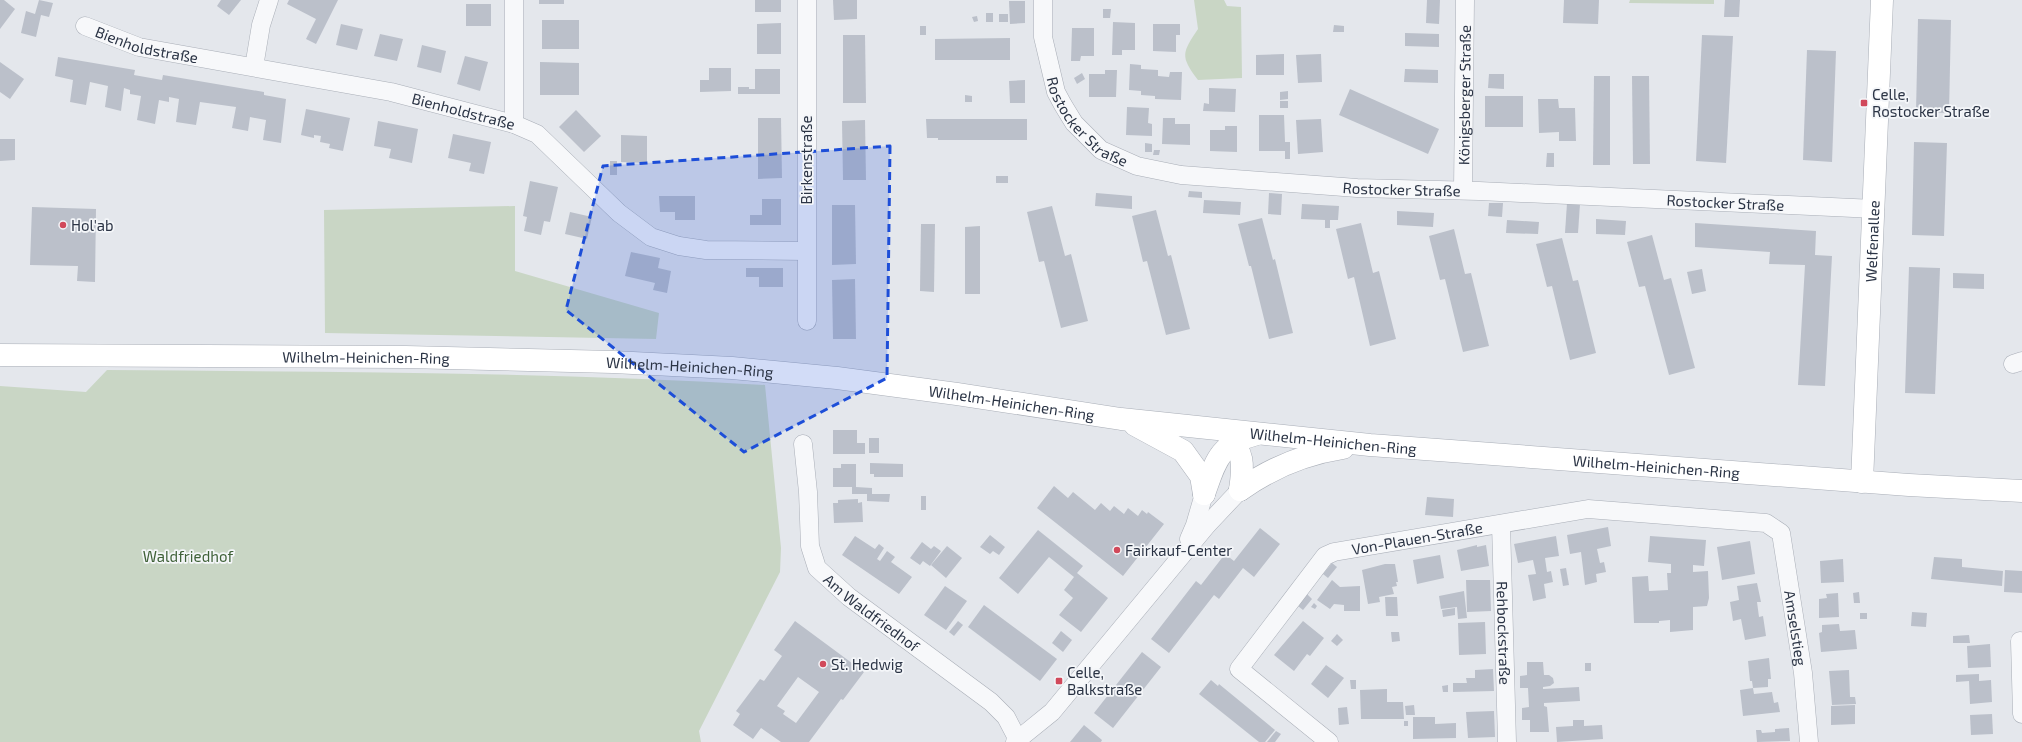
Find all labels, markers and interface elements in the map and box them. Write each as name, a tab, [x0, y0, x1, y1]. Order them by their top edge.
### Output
street label: Bienholdstraße	[93, 22, 200, 66]
street label: Königsberger Straße	[1454, 25, 1474, 165]
street label: Rostocker Straße	[1044, 75, 1131, 170]
place label: Celle, Rostocker Straße	[1872, 85, 1990, 120]
street label: Bienholdstraße	[410, 89, 517, 133]
marker: Celle, Rostocker Straße	[1859, 98, 1869, 108]
street label: Birkenstraße	[797, 116, 815, 204]
street label: Rostocker Straße	[1342, 178, 1461, 200]
street label: Rostocker Straße	[1666, 191, 1785, 214]
street label: Welfenallee	[1861, 200, 1883, 283]
place label: Hol'ab	[71, 216, 114, 234]
marker: Hol'ab	[58, 220, 68, 230]
street label: Wilhelm-Heinichen-Ring	[282, 347, 451, 367]
street label: Wilhelm-Heinichen-Ring	[606, 353, 775, 381]
street label: Wilhelm-Heinichen-Ring	[928, 381, 1096, 424]
street label: Wilhelm-Heinichen-Ring	[1249, 424, 1418, 457]
street label: Wilhelm-Heinichen-Ring	[1572, 451, 1741, 481]
street label: Von-Plauen-Straße	[1350, 518, 1484, 558]
place label: Fairkauf-Center	[1125, 541, 1232, 559]
marker: Fairkauf-Center	[1112, 545, 1122, 555]
park label: Waldfriedhof	[143, 547, 233, 565]
street label: Am Waldfriedhof	[820, 570, 923, 655]
street label: Rehbockstraße	[1494, 581, 1514, 685]
street label: Amselstieg	[1781, 589, 1811, 668]
place label: St. Hedwig	[831, 655, 904, 673]
marker: St. Hedwig	[818, 659, 828, 669]
place label: Celle, Balkstraße	[1067, 663, 1142, 698]
marker: Celle, Balkstraße	[1054, 676, 1064, 686]

